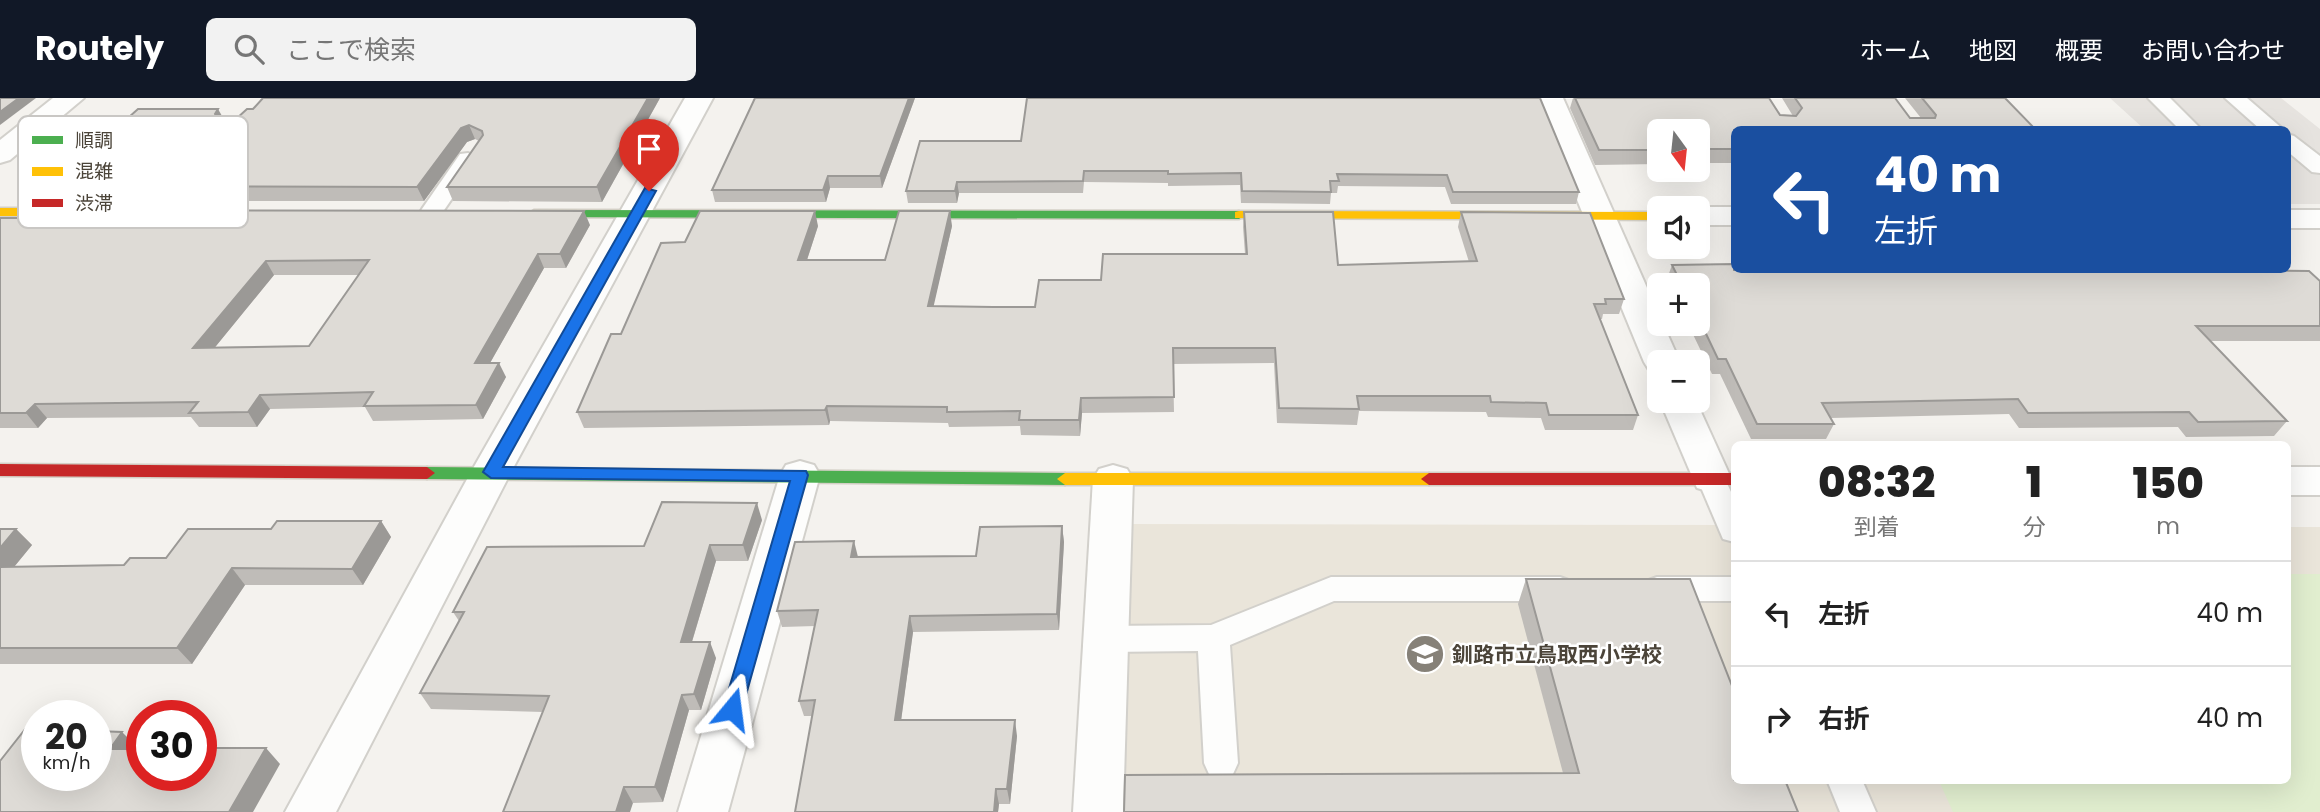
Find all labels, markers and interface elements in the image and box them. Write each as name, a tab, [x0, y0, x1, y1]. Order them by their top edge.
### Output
search box	[206, 18, 696, 81]
text: Routely	[35, 25, 164, 72]
icon: search	[230, 30, 268, 68]
text: ここで検索	[286, 32, 416, 68]
text: ホーム	[1860, 34, 1931, 67]
text: 地図	[1969, 34, 2017, 67]
text: 概要	[2055, 34, 2103, 67]
text: お問い合わせ	[2141, 34, 2285, 67]
legend	[18, 116, 248, 228]
pin	[619, 119, 679, 191]
north arrow	[1647, 119, 1710, 182]
map controls	[1647, 119, 1710, 413]
text: 順調	[75, 127, 113, 154]
icon: arrive	[630, 130, 668, 168]
text: 40 m	[1874, 141, 2001, 209]
icon: left	[1759, 154, 1850, 245]
text: 混雑	[75, 158, 113, 185]
text: 渋滞	[75, 190, 113, 217]
button: sound	[1647, 196, 1710, 259]
text: 左折	[1874, 208, 1938, 253]
button: +	[1647, 273, 1710, 336]
button: −	[1647, 350, 1710, 413]
text: 08:32	[1818, 453, 1935, 512]
text: 1	[2026, 453, 2042, 512]
text: 150	[2133, 454, 2204, 513]
text: m	[2156, 510, 2180, 542]
text: 到着	[1854, 511, 1900, 543]
text: 分	[2022, 511, 2045, 543]
icon: left	[1759, 595, 1797, 633]
text: 40 m	[2197, 595, 2263, 631]
text: 左折	[1818, 596, 1870, 632]
school or university icon: 釧路市立鳥取西小学校	[1404, 633, 1446, 675]
place label: 釧路市立鳥取西小学校	[1452, 640, 1662, 669]
position arrow	[695, 672, 769, 746]
speed limit sign: 30	[126, 700, 217, 791]
icon: right	[1759, 700, 1797, 738]
text: 40 m	[2197, 700, 2263, 736]
text: 右折	[1818, 701, 1870, 737]
text: 20	[45, 712, 88, 761]
text: km/h	[43, 750, 90, 775]

